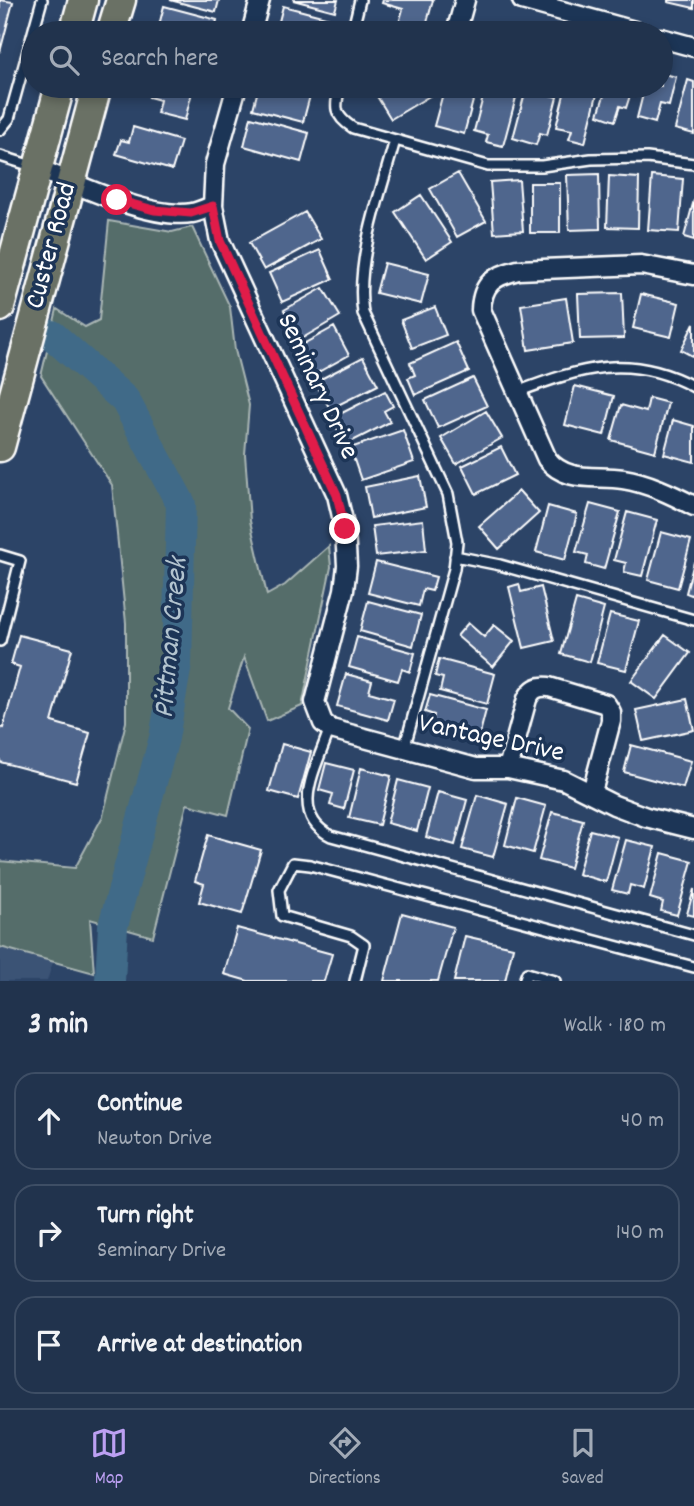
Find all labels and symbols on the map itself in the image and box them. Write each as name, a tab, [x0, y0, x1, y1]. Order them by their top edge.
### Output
street label: Custer Road	[17, 178, 89, 314]
route start	[101, 184, 132, 215]
street label: Seminary Drive	[265, 307, 367, 467]
route end	[329, 513, 360, 544]
water label: Pittman Creek	[145, 553, 202, 720]
street label: Vantage Drive	[414, 705, 568, 775]

